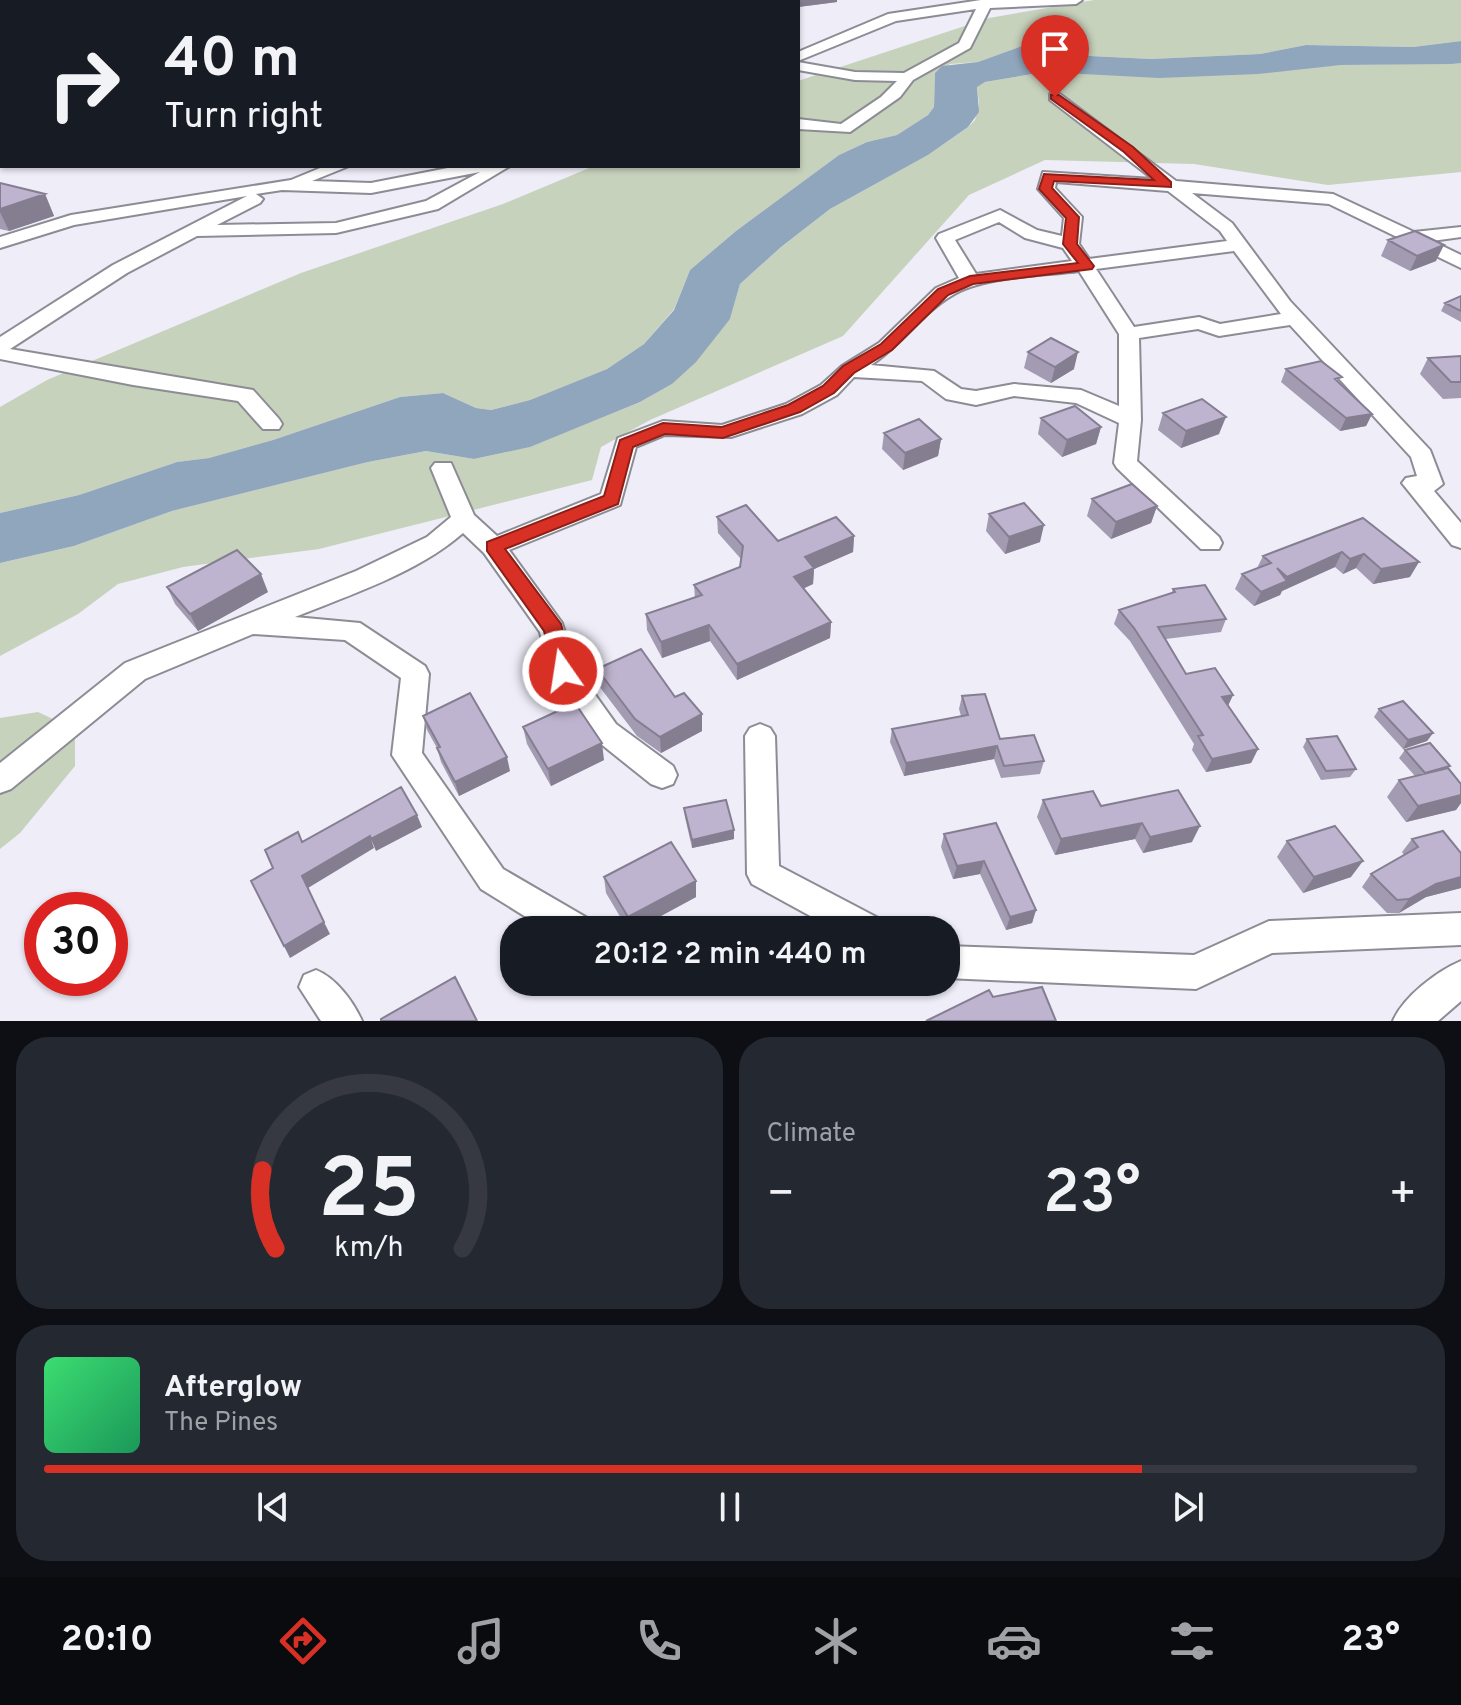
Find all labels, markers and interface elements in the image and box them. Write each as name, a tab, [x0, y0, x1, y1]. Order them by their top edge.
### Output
pin	[1021, 15, 1089, 97]
text: 40 m	[164, 26, 300, 96]
icon: arrive	[1033, 27, 1077, 71]
icon: right	[32, 32, 136, 136]
text: Turn right	[164, 95, 323, 141]
position arrow	[521, 629, 605, 713]
speed limit sign: 30	[24, 892, 128, 996]
text: 20:12 · 2 min · 440 m	[594, 937, 866, 974]
text: Climate	[767, 1118, 856, 1151]
text: 25	[318, 1142, 420, 1247]
text: 23°	[1043, 1158, 1141, 1234]
text: −	[767, 1168, 795, 1224]
text: +	[1389, 1168, 1417, 1224]
text: km/h	[335, 1231, 404, 1267]
text: Afterglow	[164, 1370, 302, 1407]
text: The Pines	[164, 1407, 278, 1440]
icon: previous	[251, 1485, 295, 1529]
icon: pause	[708, 1485, 752, 1529]
icon: next	[1166, 1485, 1210, 1529]
icon: directions	[275, 1613, 331, 1669]
icon: music	[453, 1613, 509, 1669]
icon: phone	[631, 1613, 687, 1669]
icon: climate	[808, 1613, 864, 1669]
icon: car	[986, 1613, 1042, 1669]
icon: filters	[1164, 1613, 1220, 1669]
text: 20:10	[61, 1618, 153, 1664]
text: 23°	[1342, 1618, 1400, 1664]

